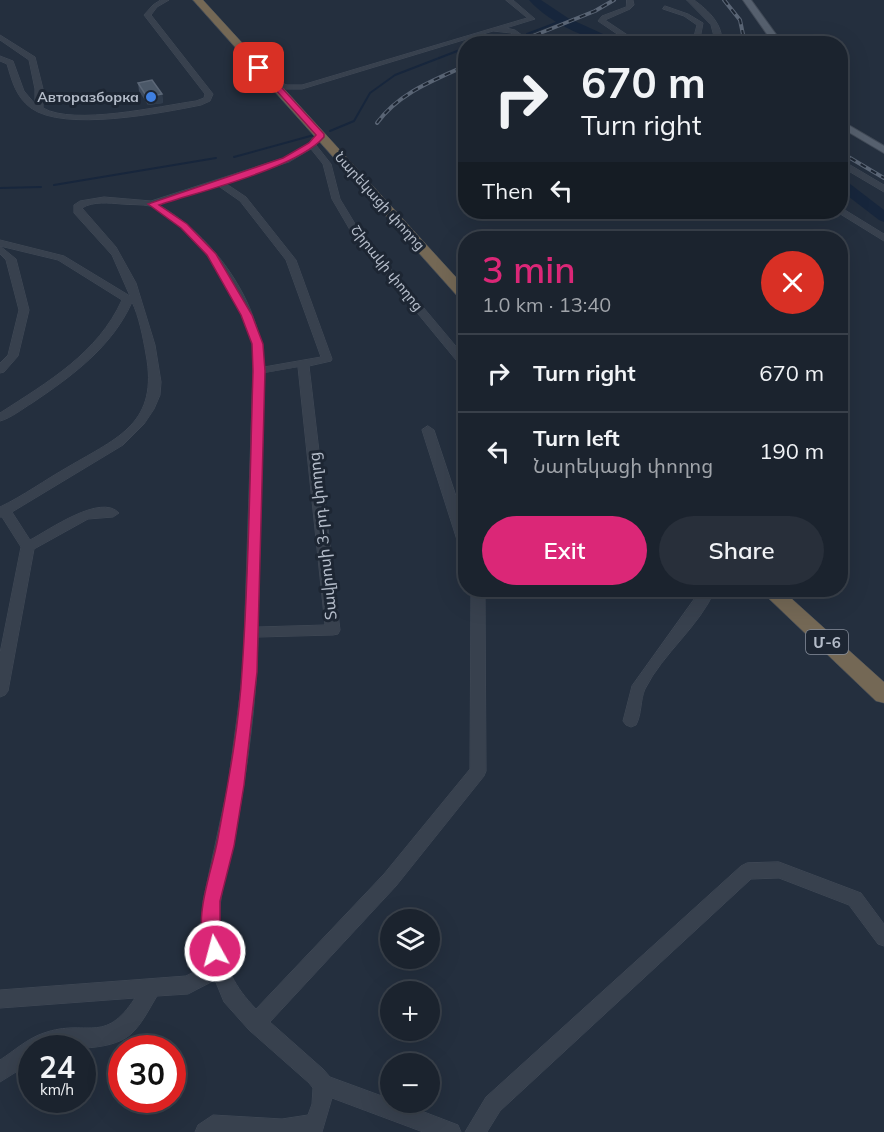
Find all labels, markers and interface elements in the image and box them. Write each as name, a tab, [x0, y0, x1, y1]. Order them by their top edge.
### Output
pin	[233, 42, 284, 93]
icon: arrive	[242, 51, 275, 84]
text: 670 m	[581, 56, 706, 109]
icon: right	[482, 60, 560, 138]
place label: Авторазборка	[37, 88, 139, 106]
marker: Авторазборка	[144, 90, 158, 104]
text: Turn right	[581, 108, 701, 142]
street label: Նարեկացի փողոց	[331, 148, 429, 254]
icon: left	[545, 174, 578, 207]
text: Then	[482, 177, 533, 205]
street label: Շիրակի փողոց	[347, 221, 427, 315]
text: 3 min	[482, 247, 576, 292]
button: close	[761, 251, 824, 314]
text: 1.0 km · 13:40	[482, 292, 611, 317]
icon: right	[482, 357, 515, 390]
text: Turn right	[533, 359, 636, 387]
text: 670 m	[759, 359, 824, 387]
text: Turn left	[533, 424, 620, 452]
icon: left	[482, 435, 515, 468]
text: 190 m	[759, 437, 824, 465]
street label: Տավրոսի 3-րդ փողոց	[303, 451, 341, 621]
text: Նարեկացի փողոց	[533, 453, 713, 478]
button: Exit	[482, 516, 647, 585]
button: Share	[659, 516, 824, 585]
road number: Մ-6	[806, 630, 848, 654]
map controls	[380, 909, 440, 1113]
button: layers	[380, 909, 440, 969]
position arrow	[183, 919, 247, 983]
button: +	[380, 981, 440, 1041]
speed limit sign: 30	[108, 1035, 186, 1113]
text: 24	[39, 1048, 75, 1086]
button: −	[380, 1053, 440, 1113]
text: km/h	[40, 1080, 74, 1099]

